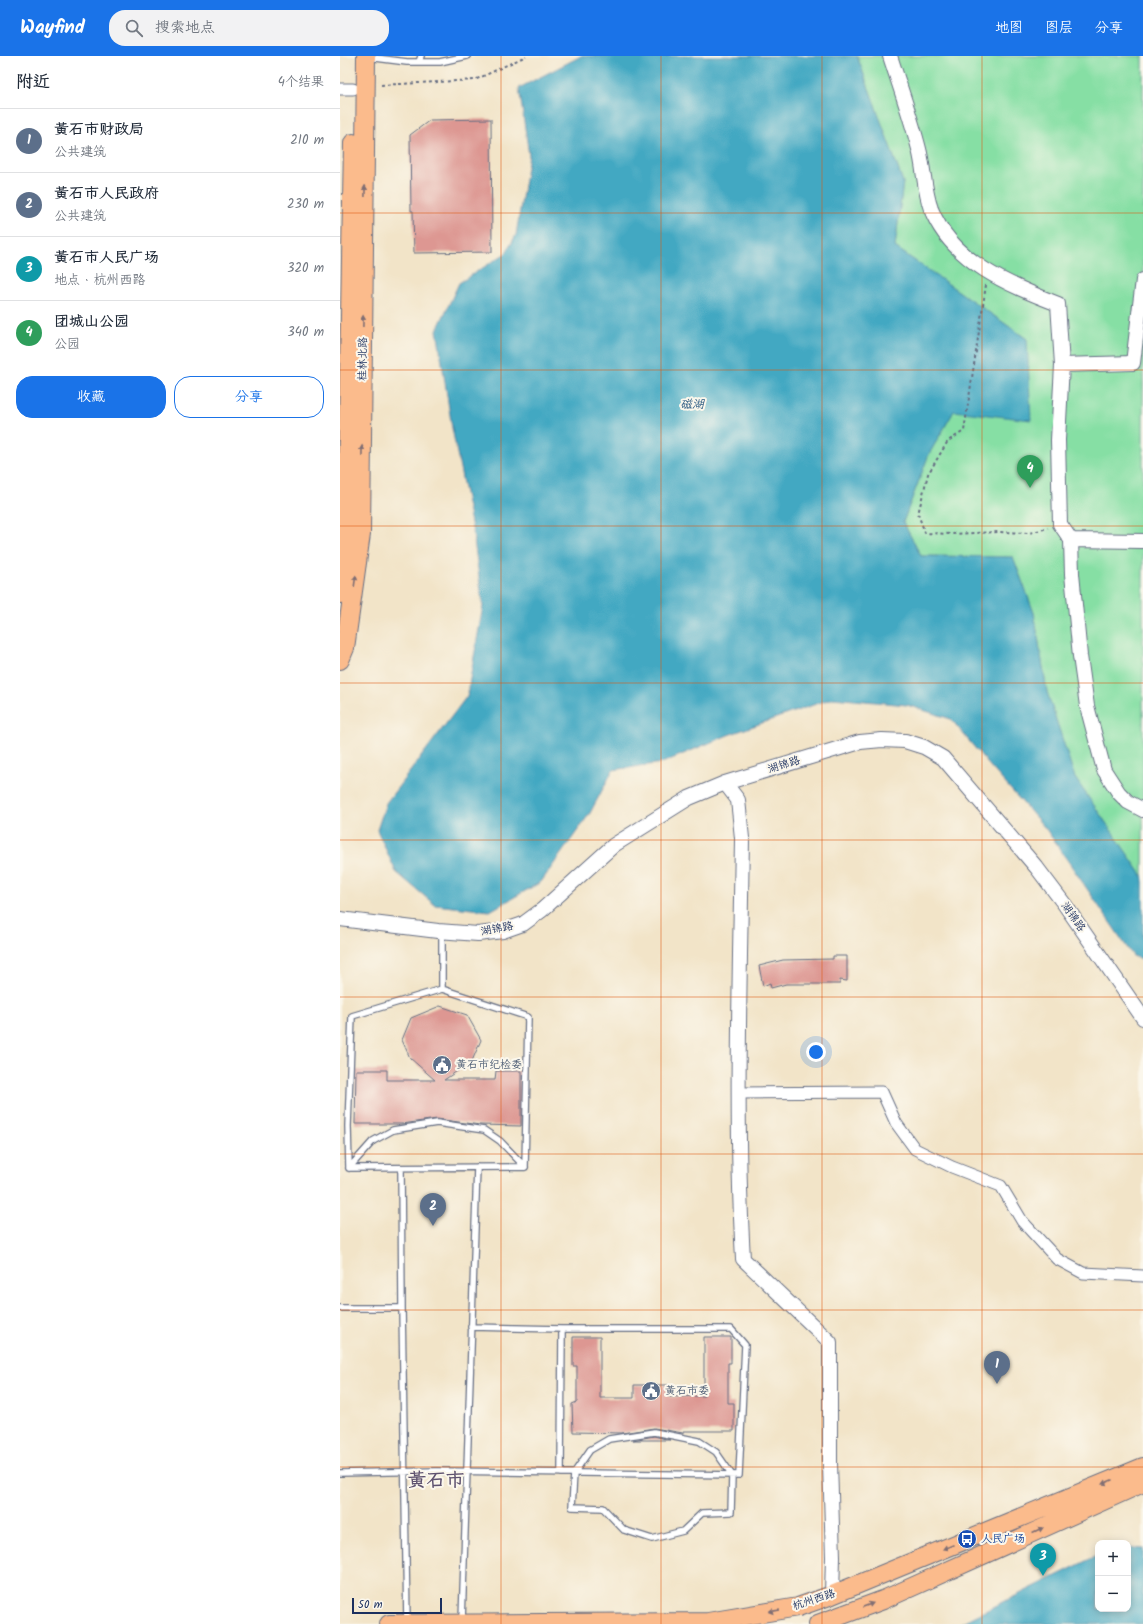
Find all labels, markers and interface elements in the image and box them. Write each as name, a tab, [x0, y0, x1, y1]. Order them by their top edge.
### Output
search box	[109, 10, 389, 46]
text: Wayfind	[20, 13, 85, 43]
text: 搜索地点	[155, 16, 215, 40]
icon: search	[123, 17, 145, 39]
text: 地图	[995, 17, 1023, 39]
text: 图层	[1045, 17, 1073, 39]
text: 分享	[1095, 17, 1123, 39]
text: 附近	[16, 69, 50, 96]
text: 4个结果	[278, 72, 324, 93]
text: 黄石市财政局	[54, 118, 144, 142]
text: 1	[27, 130, 31, 151]
text: 210 m	[290, 130, 324, 151]
text: 公共建筑	[54, 142, 106, 163]
text: 黄石市人民政府	[54, 182, 159, 206]
one-way arrow	[362, 184, 368, 197]
text: 2	[25, 194, 33, 215]
text: 230 m	[287, 194, 324, 215]
text: 公共建筑	[54, 206, 106, 227]
text: 黄石市人民广场	[54, 246, 159, 270]
text: 3	[25, 258, 33, 279]
text: 320 m	[287, 258, 324, 279]
text: 地点 · 杭州西路	[54, 270, 146, 291]
text: 团城山公园	[54, 310, 129, 334]
one-way arrow	[360, 314, 366, 327]
text: 4	[25, 322, 33, 343]
text: 340 m	[287, 322, 324, 343]
text: 公园	[54, 334, 80, 355]
street label: 桂林北路	[354, 337, 372, 381]
button: 收藏	[16, 376, 166, 418]
button: 分享	[174, 376, 324, 418]
water label: 磁湖	[680, 395, 705, 414]
one-way arrow	[359, 444, 365, 457]
pin: 4	[1017, 455, 1043, 488]
one-way arrow	[352, 574, 358, 587]
street label: 湖锦路	[766, 752, 802, 778]
street label: 湖锦路	[1056, 898, 1090, 936]
street label: 湖锦路	[479, 917, 515, 941]
your location	[806, 1042, 826, 1062]
public building icon: 黄石市纪检委	[431, 1054, 453, 1076]
place label: 黄石市纪检委	[456, 1056, 522, 1074]
pin: 2	[420, 1193, 446, 1226]
pin: 1	[984, 1351, 1010, 1384]
public building icon: 黄石市委	[640, 1380, 662, 1402]
place label: 黄石市委	[665, 1382, 709, 1400]
district label: 黄石市	[407, 1466, 465, 1496]
one-way arrow	[1100, 1479, 1112, 1485]
one-way arrow	[1032, 1527, 1043, 1533]
bus stop icon: 人民广场	[956, 1528, 978, 1550]
place label: 人民广场	[981, 1530, 1025, 1548]
map controls	[1095, 1540, 1131, 1612]
button: +	[1095, 1540, 1131, 1576]
pin: 3	[1030, 1543, 1056, 1576]
one-way arrow	[941, 1544, 953, 1550]
button: −	[1095, 1576, 1131, 1612]
street label: 杭州西路	[790, 1585, 838, 1615]
scale bar	[352, 1596, 442, 1615]
text: 50 m	[358, 1596, 383, 1614]
one-way arrow	[862, 1602, 874, 1608]
one-way arrow	[768, 1608, 780, 1614]

